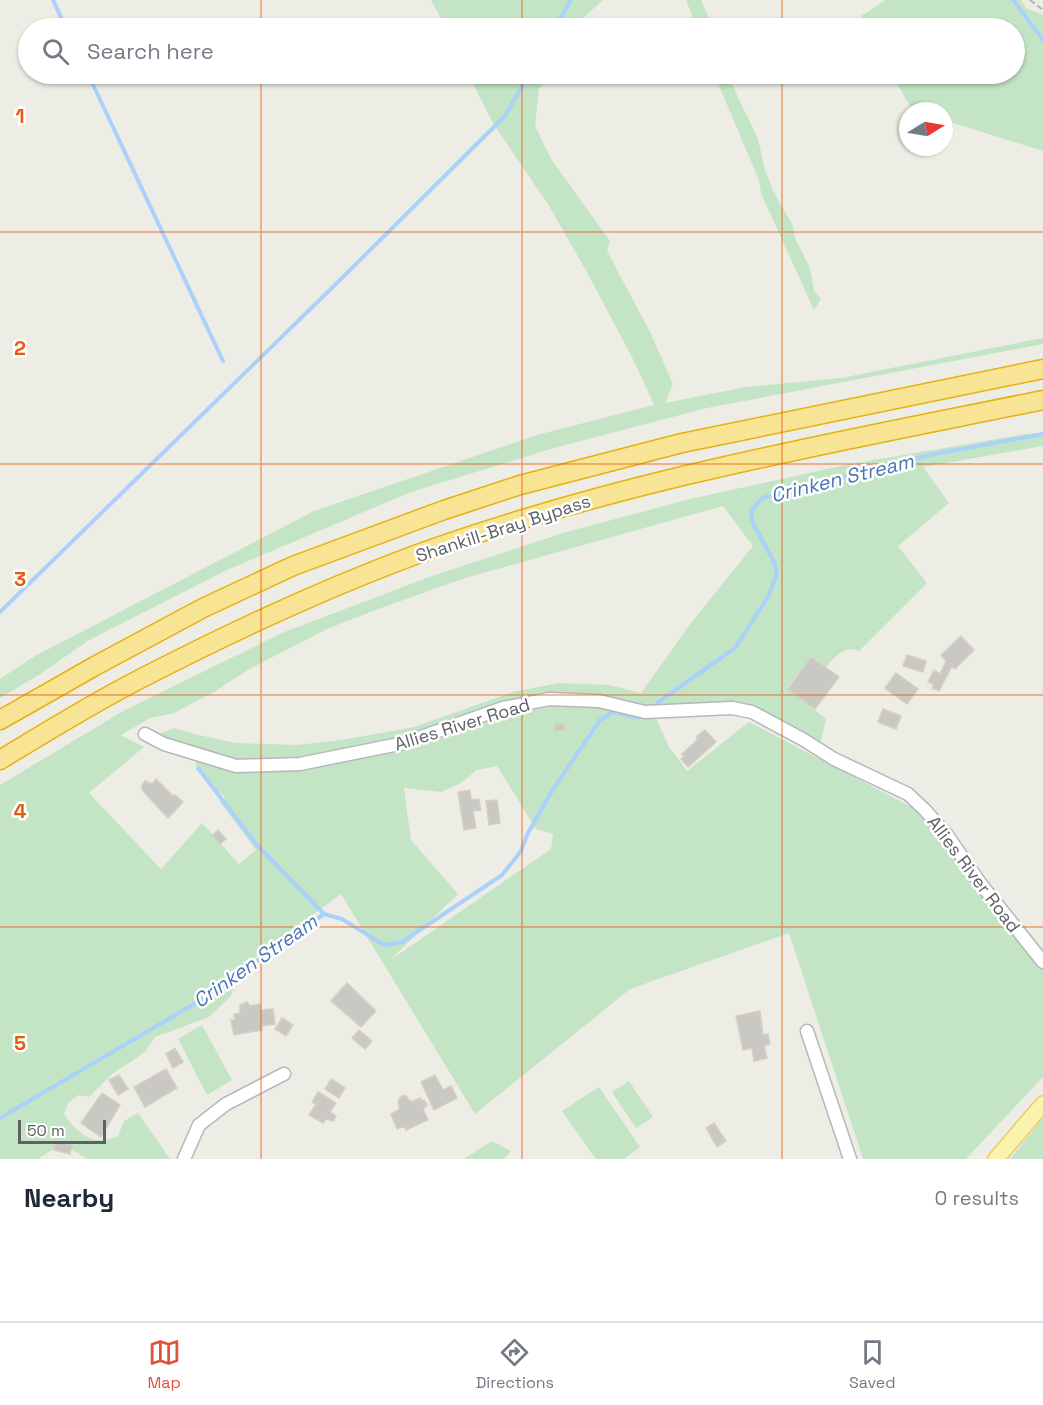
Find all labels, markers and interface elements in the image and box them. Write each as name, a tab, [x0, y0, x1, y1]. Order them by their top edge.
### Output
search box	[18, 18, 1025, 84]
icon: search	[39, 35, 72, 68]
text: Search here	[87, 37, 214, 65]
north arrow	[899, 102, 953, 156]
text: 1	[15, 103, 25, 129]
text: 2	[14, 335, 26, 361]
water label: Crinken Stream	[768, 448, 917, 508]
street label: Shankill-Bray Bypass	[413, 489, 593, 567]
text: 3	[14, 566, 26, 592]
street label: Allies River Road	[391, 692, 533, 756]
text: 4	[14, 798, 27, 824]
street label: Allies River Road	[922, 811, 1026, 937]
water label: Crinken Stream	[188, 908, 323, 1014]
text: 5	[14, 1030, 26, 1056]
scale bar	[18, 1117, 106, 1144]
text: 50 m	[27, 1120, 65, 1141]
text: Nearby	[24, 1181, 114, 1215]
text: 0 results	[935, 1185, 1019, 1211]
tab: Map	[147, 1336, 181, 1393]
tab: Directions	[476, 1336, 554, 1393]
tab: Saved	[849, 1336, 896, 1393]

